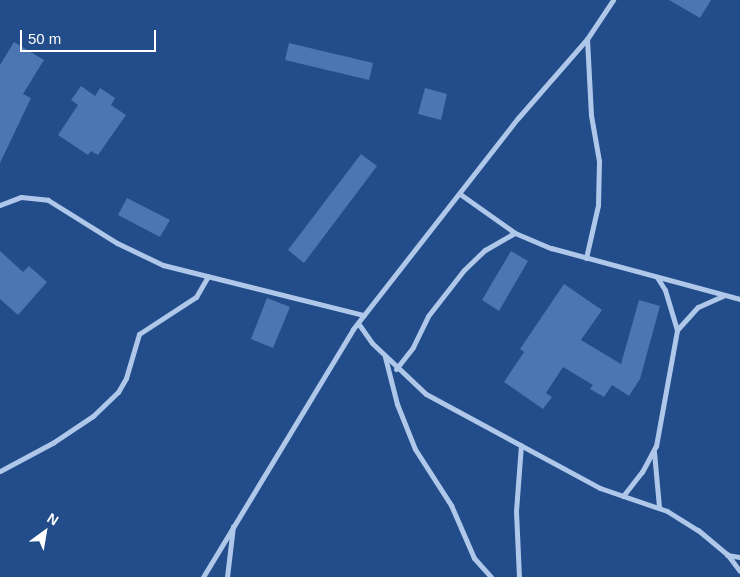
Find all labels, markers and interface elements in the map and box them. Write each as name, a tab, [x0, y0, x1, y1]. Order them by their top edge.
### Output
scale bar	[22, 20, 159, 52]
text: 50 m	[28, 30, 61, 47]
north arrow	[20, 507, 70, 557]
text: N	[44, 510, 61, 529]

